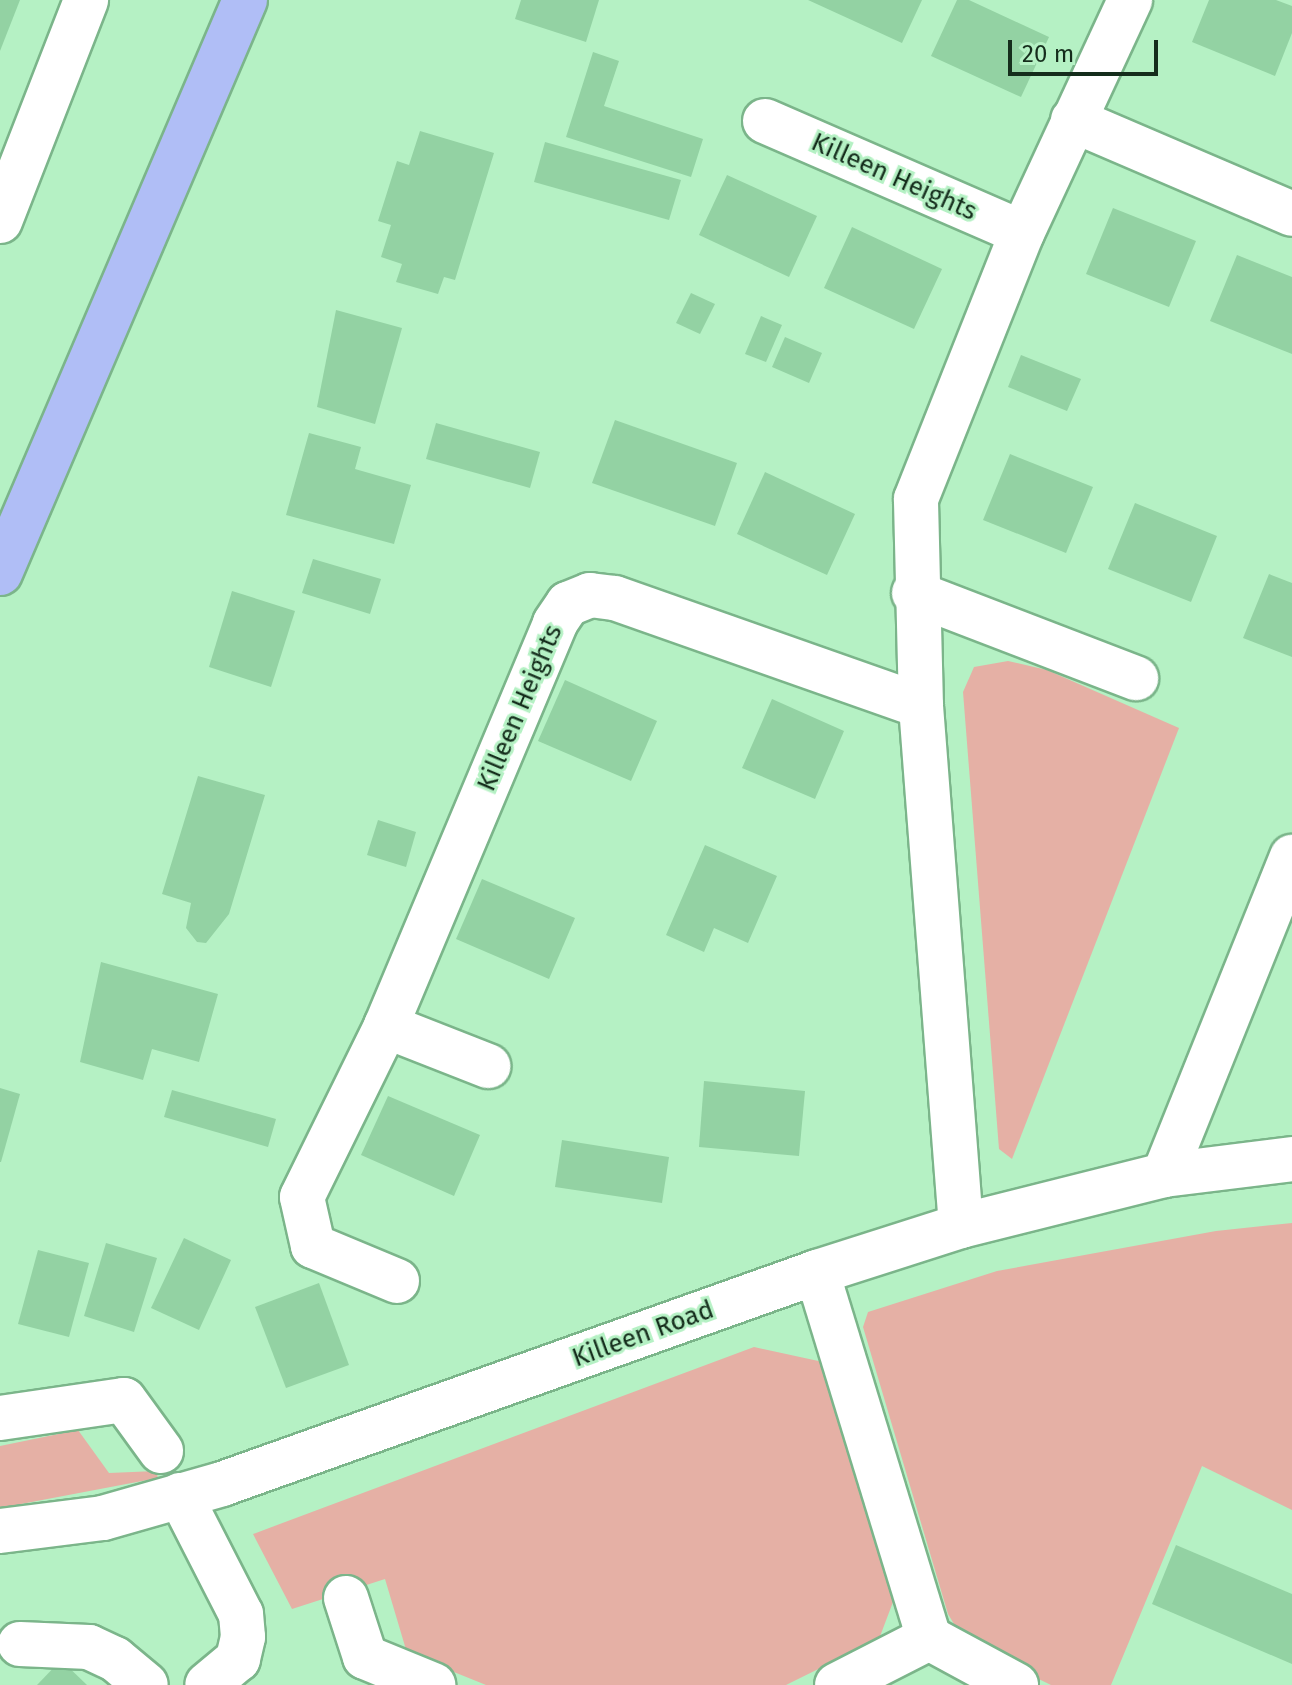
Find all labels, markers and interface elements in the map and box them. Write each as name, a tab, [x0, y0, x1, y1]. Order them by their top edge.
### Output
scale bar	[1012, 24, 1162, 74]
text: 20 m	[1022, 40, 1074, 68]
street label: Killeen Heights	[806, 127, 982, 227]
street label: Killeen Heights	[471, 620, 569, 796]
street label: Killeen Road	[568, 1294, 718, 1374]

